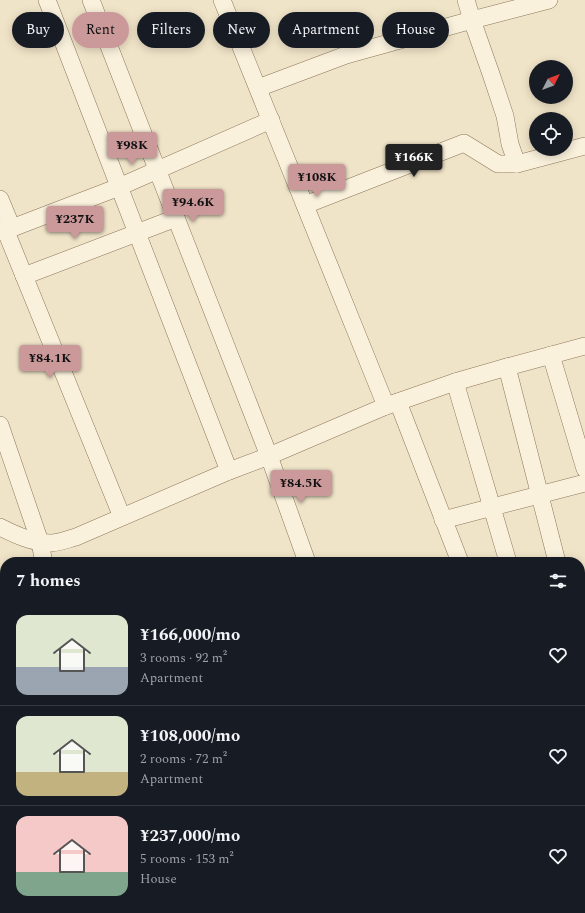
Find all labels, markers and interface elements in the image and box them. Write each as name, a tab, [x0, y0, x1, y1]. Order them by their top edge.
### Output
chip: Buy	[12, 12, 64, 48]
chip: Rent	[72, 12, 129, 48]
chip: Filters	[137, 12, 205, 48]
chip: New	[213, 12, 270, 48]
chip: Apartment	[278, 12, 374, 48]
chip: House	[382, 12, 449, 48]
north arrow	[529, 60, 573, 104]
map controls	[529, 60, 573, 156]
button: locate	[529, 112, 573, 156]
pin: ¥98K	[108, 132, 156, 166]
text: ¥98K	[116, 135, 148, 155]
pin: ¥166K	[386, 144, 442, 178]
text: ¥166K	[394, 147, 434, 167]
pin: ¥108K	[289, 164, 345, 198]
text: ¥108K	[297, 167, 337, 187]
pin: ¥94.6K	[160, 189, 226, 223]
text: ¥94.6K	[172, 192, 214, 212]
pin: ¥237K	[47, 206, 103, 240]
text: ¥237K	[55, 209, 95, 229]
pin: ¥84.1K	[17, 345, 83, 379]
text: ¥84.1K	[29, 348, 71, 368]
pin: ¥84.5K	[268, 470, 334, 504]
text: ¥84.5K	[280, 473, 322, 493]
text: 7 homes	[16, 568, 81, 594]
icon: filters	[547, 570, 569, 592]
text: ¥166,000/mo	[140, 622, 240, 648]
icon: home	[48, 631, 96, 679]
icon: heart	[547, 644, 569, 666]
text: 3 rooms · 92 m²	[140, 648, 227, 668]
text: Apartment	[140, 668, 203, 688]
text: ¥108,000/mo	[140, 723, 240, 749]
icon: home	[48, 732, 96, 780]
icon: heart	[547, 745, 569, 767]
text: 2 rooms · 72 m²	[140, 749, 227, 769]
text: Apartment	[140, 769, 203, 789]
text: ¥237,000/mo	[140, 823, 240, 849]
icon: home	[48, 832, 96, 880]
icon: heart	[547, 845, 569, 867]
text: 5 rooms · 153 m²	[140, 849, 234, 869]
text: House	[140, 869, 177, 889]

